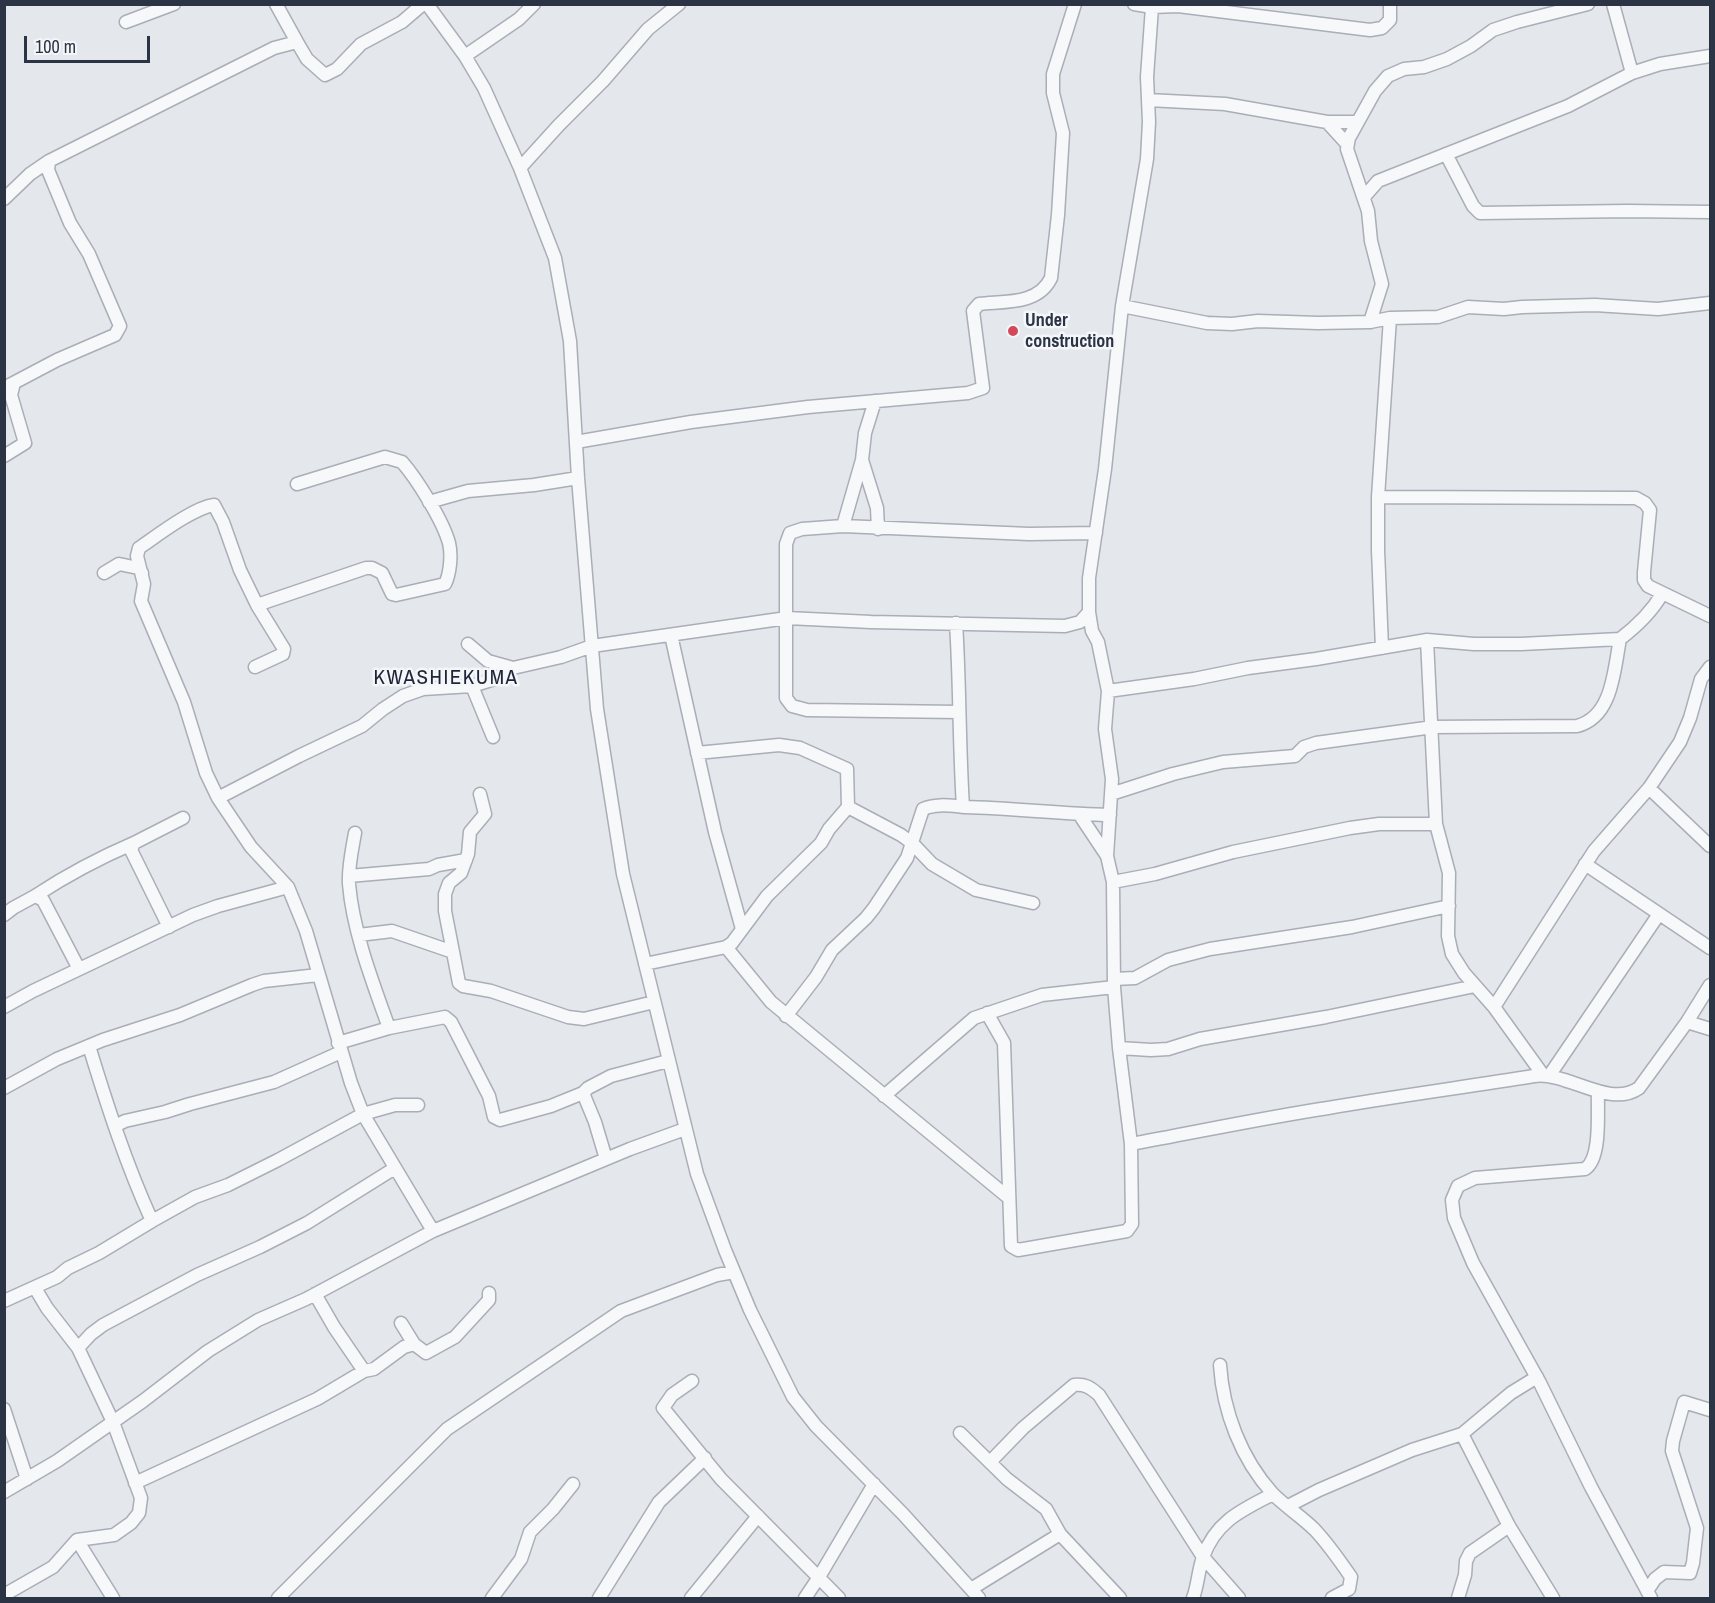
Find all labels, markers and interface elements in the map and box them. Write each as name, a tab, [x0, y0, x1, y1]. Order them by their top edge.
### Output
scale bar	[27, 24, 153, 62]
text: 100 m	[35, 34, 76, 59]
place label: Under construction	[1025, 310, 1114, 352]
marker: Under construction	[1006, 324, 1020, 338]
district label: KWASHIEKUMA	[373, 665, 519, 691]

